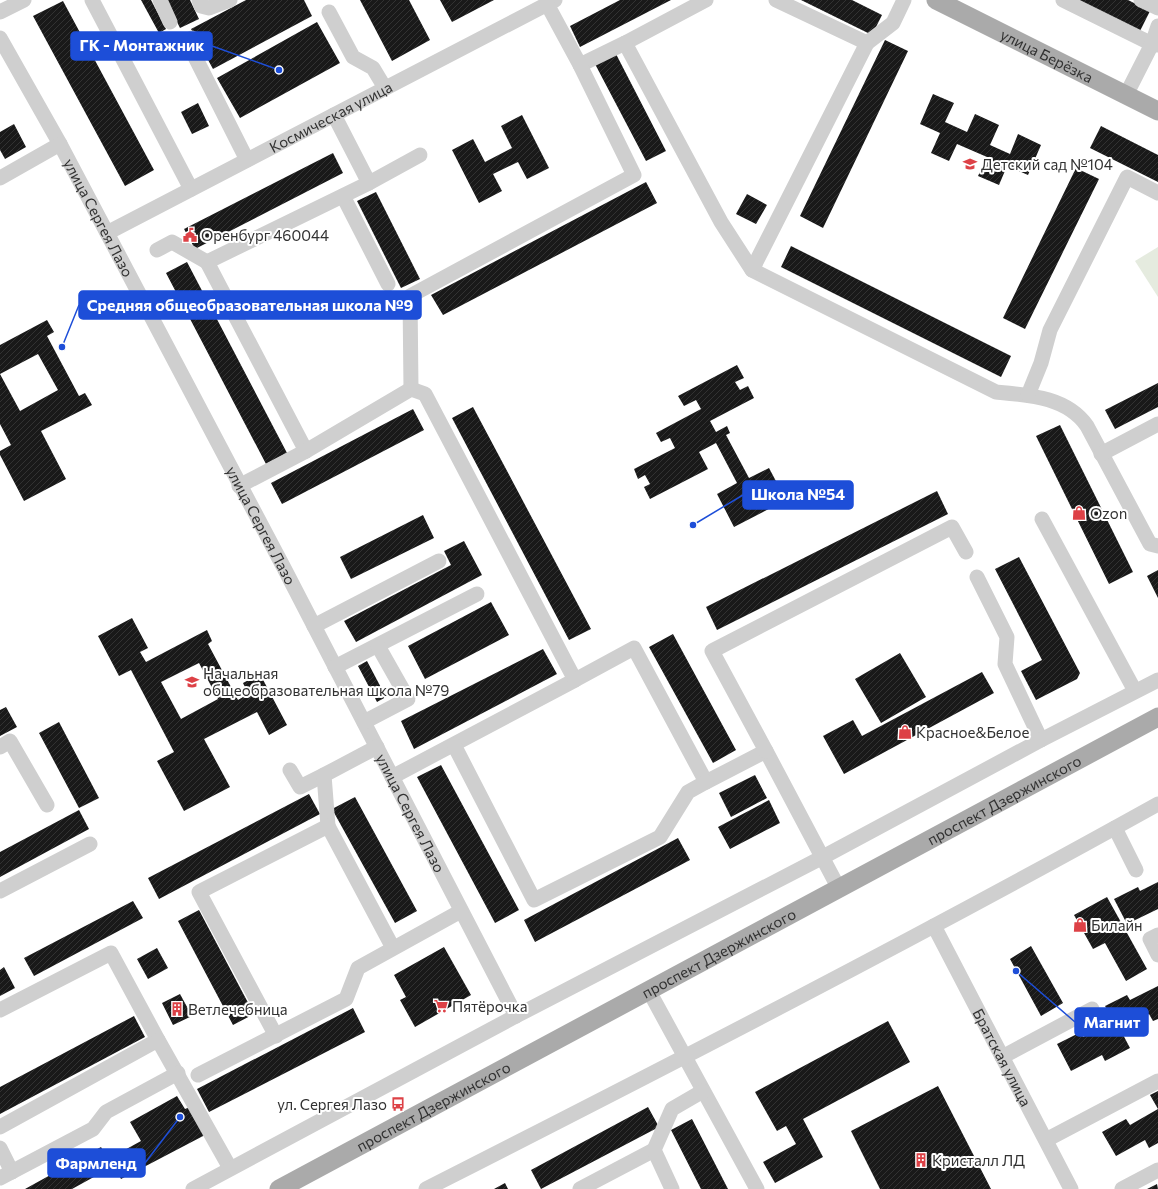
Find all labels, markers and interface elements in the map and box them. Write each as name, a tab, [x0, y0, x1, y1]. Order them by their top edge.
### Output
street label: улица Берёзка	[998, 25, 1096, 86]
callout: ГК - Монтажник	[71, 32, 212, 60]
text: ГК - Монтажник	[80, 35, 204, 54]
street label: Космическая улица	[266, 77, 395, 156]
street label: улица Сергея Лазо	[60, 155, 138, 280]
place label: Детский сад №104	[981, 155, 1113, 173]
school or university icon: Детский сад №104	[962, 156, 978, 172]
place label: Оренбург 460044	[201, 226, 329, 244]
public building icon: Оренбург 460044	[182, 227, 198, 243]
callout: Средняя общеобразовательная школа №9	[79, 291, 421, 319]
text: Средняя общеобразовательная школа №9	[87, 295, 413, 314]
street label: улица Сергея Лазо	[223, 463, 300, 588]
callout: Школа №54	[743, 481, 853, 509]
text: Школа №54	[751, 484, 845, 503]
place label: Ozon	[1090, 504, 1127, 522]
shop icon: Ozon	[1071, 505, 1087, 521]
place label: Начальная общеобразовательная школа №79	[203, 664, 449, 699]
school or university icon: Начальная общеобразовательная школа №79	[184, 674, 200, 690]
place label: Красное&Белое	[916, 723, 1029, 741]
shop icon: Красное&Белое	[897, 724, 913, 740]
street label: улица Сергея Лазо	[373, 750, 449, 875]
street label: проспект Дзержинского	[924, 751, 1084, 848]
street label: проспект Дзержинского	[639, 904, 799, 1002]
place label: Билайн	[1091, 916, 1143, 934]
shop icon: Билайн	[1072, 917, 1088, 933]
place label: Пятёрочка	[452, 997, 527, 1015]
supermarket icon: Пятёрочка	[433, 998, 449, 1014]
place label: Ветлечебница	[188, 1000, 288, 1018]
building icon: Ветлечебница	[169, 1001, 185, 1017]
street label: Братская улица	[969, 1005, 1035, 1109]
callout: Магнит	[1075, 1008, 1148, 1036]
text: Магнит	[1084, 1012, 1141, 1031]
street label: проспект Дзержинского	[353, 1058, 513, 1155]
place label: ул. Сергея Лазо	[277, 1095, 387, 1113]
bus stop icon: ул. Сергея Лазо	[390, 1096, 406, 1112]
callout: Фармленд	[48, 1149, 145, 1177]
place label: Кристалл ЛД	[932, 1151, 1025, 1169]
building icon: Кристалл ЛД	[913, 1152, 929, 1168]
text: Фармленд	[56, 1153, 137, 1172]

